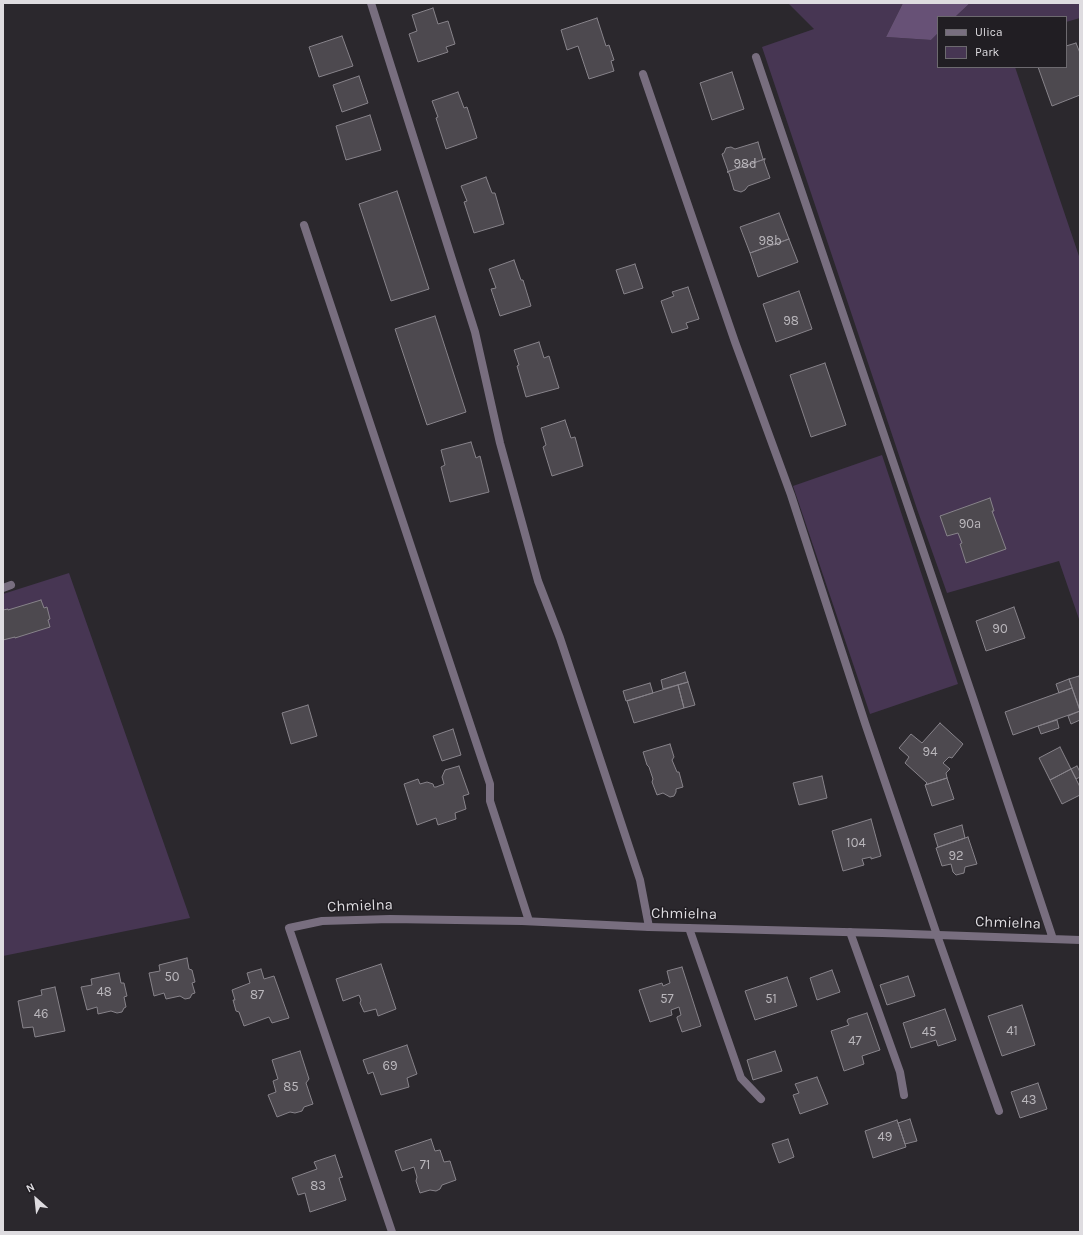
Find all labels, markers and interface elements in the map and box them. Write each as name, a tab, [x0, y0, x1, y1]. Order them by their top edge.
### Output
legend	[937, 16, 1067, 68]
text: Ulica	[975, 25, 1003, 39]
text: Park	[975, 45, 999, 59]
house number: 98d	[733, 156, 757, 172]
house number: 98b	[758, 233, 782, 249]
house number: 98	[783, 313, 799, 329]
house number: 90a	[959, 516, 981, 532]
house number: 90	[992, 621, 1008, 637]
house number: 94	[923, 744, 937, 760]
house number: 104	[846, 835, 866, 851]
house number: 92	[948, 848, 964, 864]
street label: Chmielna	[327, 896, 393, 916]
street label: Chmielna	[651, 904, 717, 924]
street label: Chmielna	[975, 913, 1041, 933]
house number: 50	[164, 969, 180, 985]
house number: 48	[96, 984, 112, 1000]
house number: 87	[250, 987, 264, 1003]
house number: 57	[660, 991, 674, 1007]
house number: 51	[765, 991, 777, 1007]
house number: 46	[34, 1006, 48, 1022]
house number: 41	[1006, 1023, 1018, 1039]
house number: 45	[922, 1024, 936, 1040]
house number: 47	[848, 1033, 862, 1049]
house number: 69	[383, 1058, 397, 1074]
house number: 85	[283, 1079, 299, 1095]
house number: 43	[1022, 1092, 1036, 1108]
house number: 49	[878, 1129, 892, 1145]
house number: 71	[420, 1157, 430, 1173]
house number: 83	[310, 1178, 326, 1194]
north arrow	[16, 1179, 56, 1219]
text: N	[24, 1180, 37, 1195]

